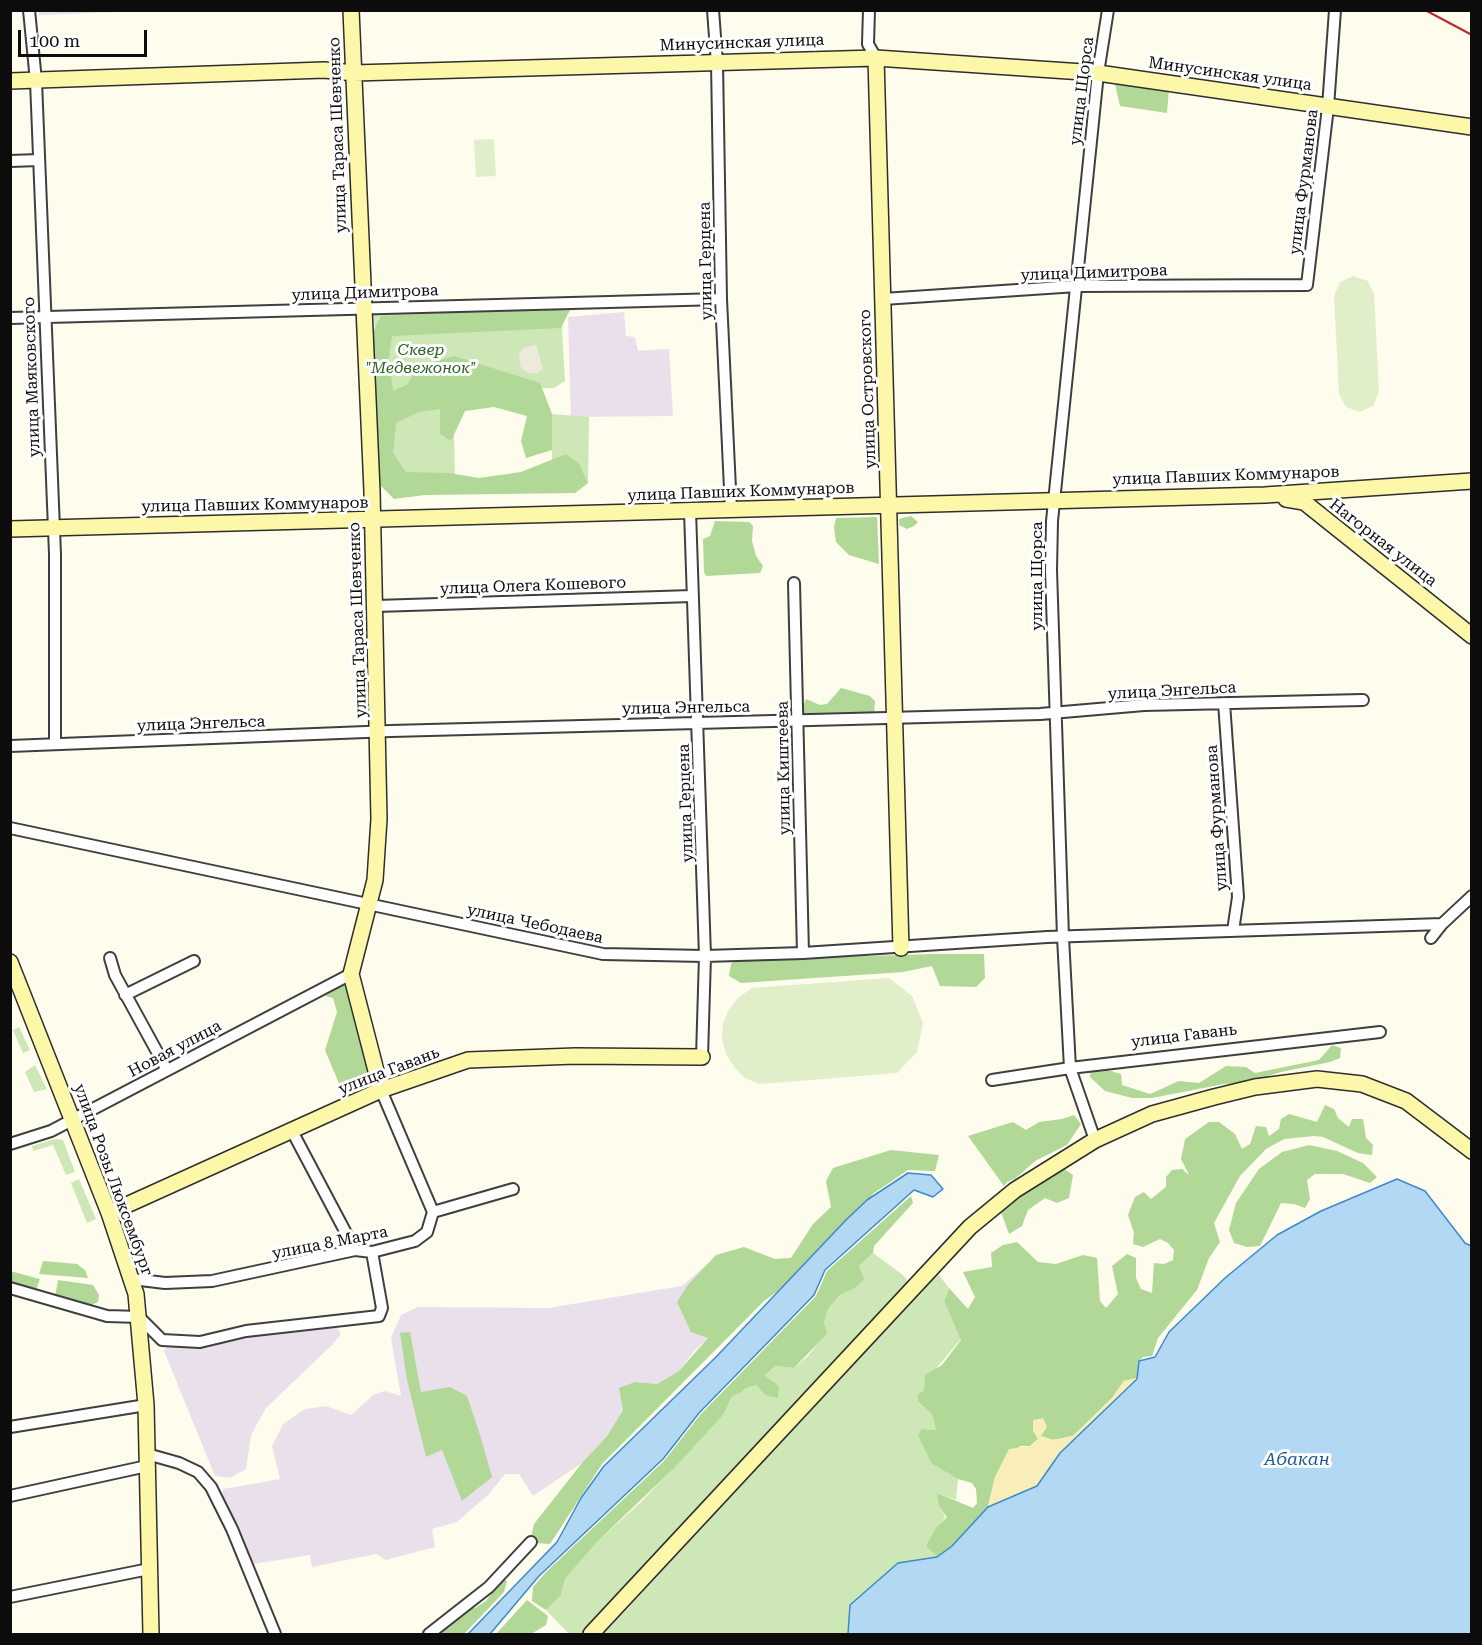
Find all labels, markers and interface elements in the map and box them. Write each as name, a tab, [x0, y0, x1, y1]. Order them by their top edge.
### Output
scale bar	[21, 18, 150, 56]
text: 100 m	[29, 30, 80, 51]
street label: Минусинская улица	[659, 31, 825, 55]
street label: улица Щорса	[1066, 36, 1098, 146]
street label: улица Тараса Шевченко	[325, 37, 351, 233]
street label: Минусинская улица	[1147, 53, 1313, 95]
street label: улица Фурманова	[1286, 108, 1322, 256]
street label: улица Герцена	[695, 202, 717, 320]
street label: улица Димитрова	[1020, 261, 1168, 285]
street label: улица Димитрова	[291, 281, 439, 305]
street label: улица Маяковского	[20, 296, 44, 458]
street label: улица Островского	[856, 309, 880, 469]
park label: Сквер "Медвежонок"	[366, 340, 476, 378]
street label: улица Павших Коммунаров	[1112, 462, 1340, 490]
street label: улица Павших Коммунаров	[627, 478, 855, 506]
street label: улица Павших Коммунаров	[141, 493, 369, 517]
street label: Нагорная улица	[1325, 495, 1441, 591]
street label: улица Тараса Шевченко	[345, 522, 371, 718]
street label: улица Щорса	[1027, 522, 1047, 630]
street label: улица Олега Кошевого	[440, 573, 626, 599]
street label: улица Энгельса	[1107, 678, 1237, 704]
street label: улица Энгельса	[622, 697, 750, 719]
street label: улица Киштеева	[773, 701, 795, 835]
street label: улица Энгельса	[136, 712, 266, 736]
street label: улица Герцена	[674, 743, 698, 863]
street label: улица Фурманова	[1202, 744, 1232, 892]
street label: улица Чебодаева	[465, 900, 605, 948]
street label: Новая улица	[125, 1016, 225, 1082]
street label: улица Гавань	[1130, 1020, 1238, 1052]
street label: улица Гавань	[336, 1043, 442, 1099]
street label: улица Розы Люксембург	[69, 1081, 157, 1279]
street label: улица 8 Марта	[271, 1222, 389, 1264]
water label: Абакан	[1264, 1449, 1330, 1471]

